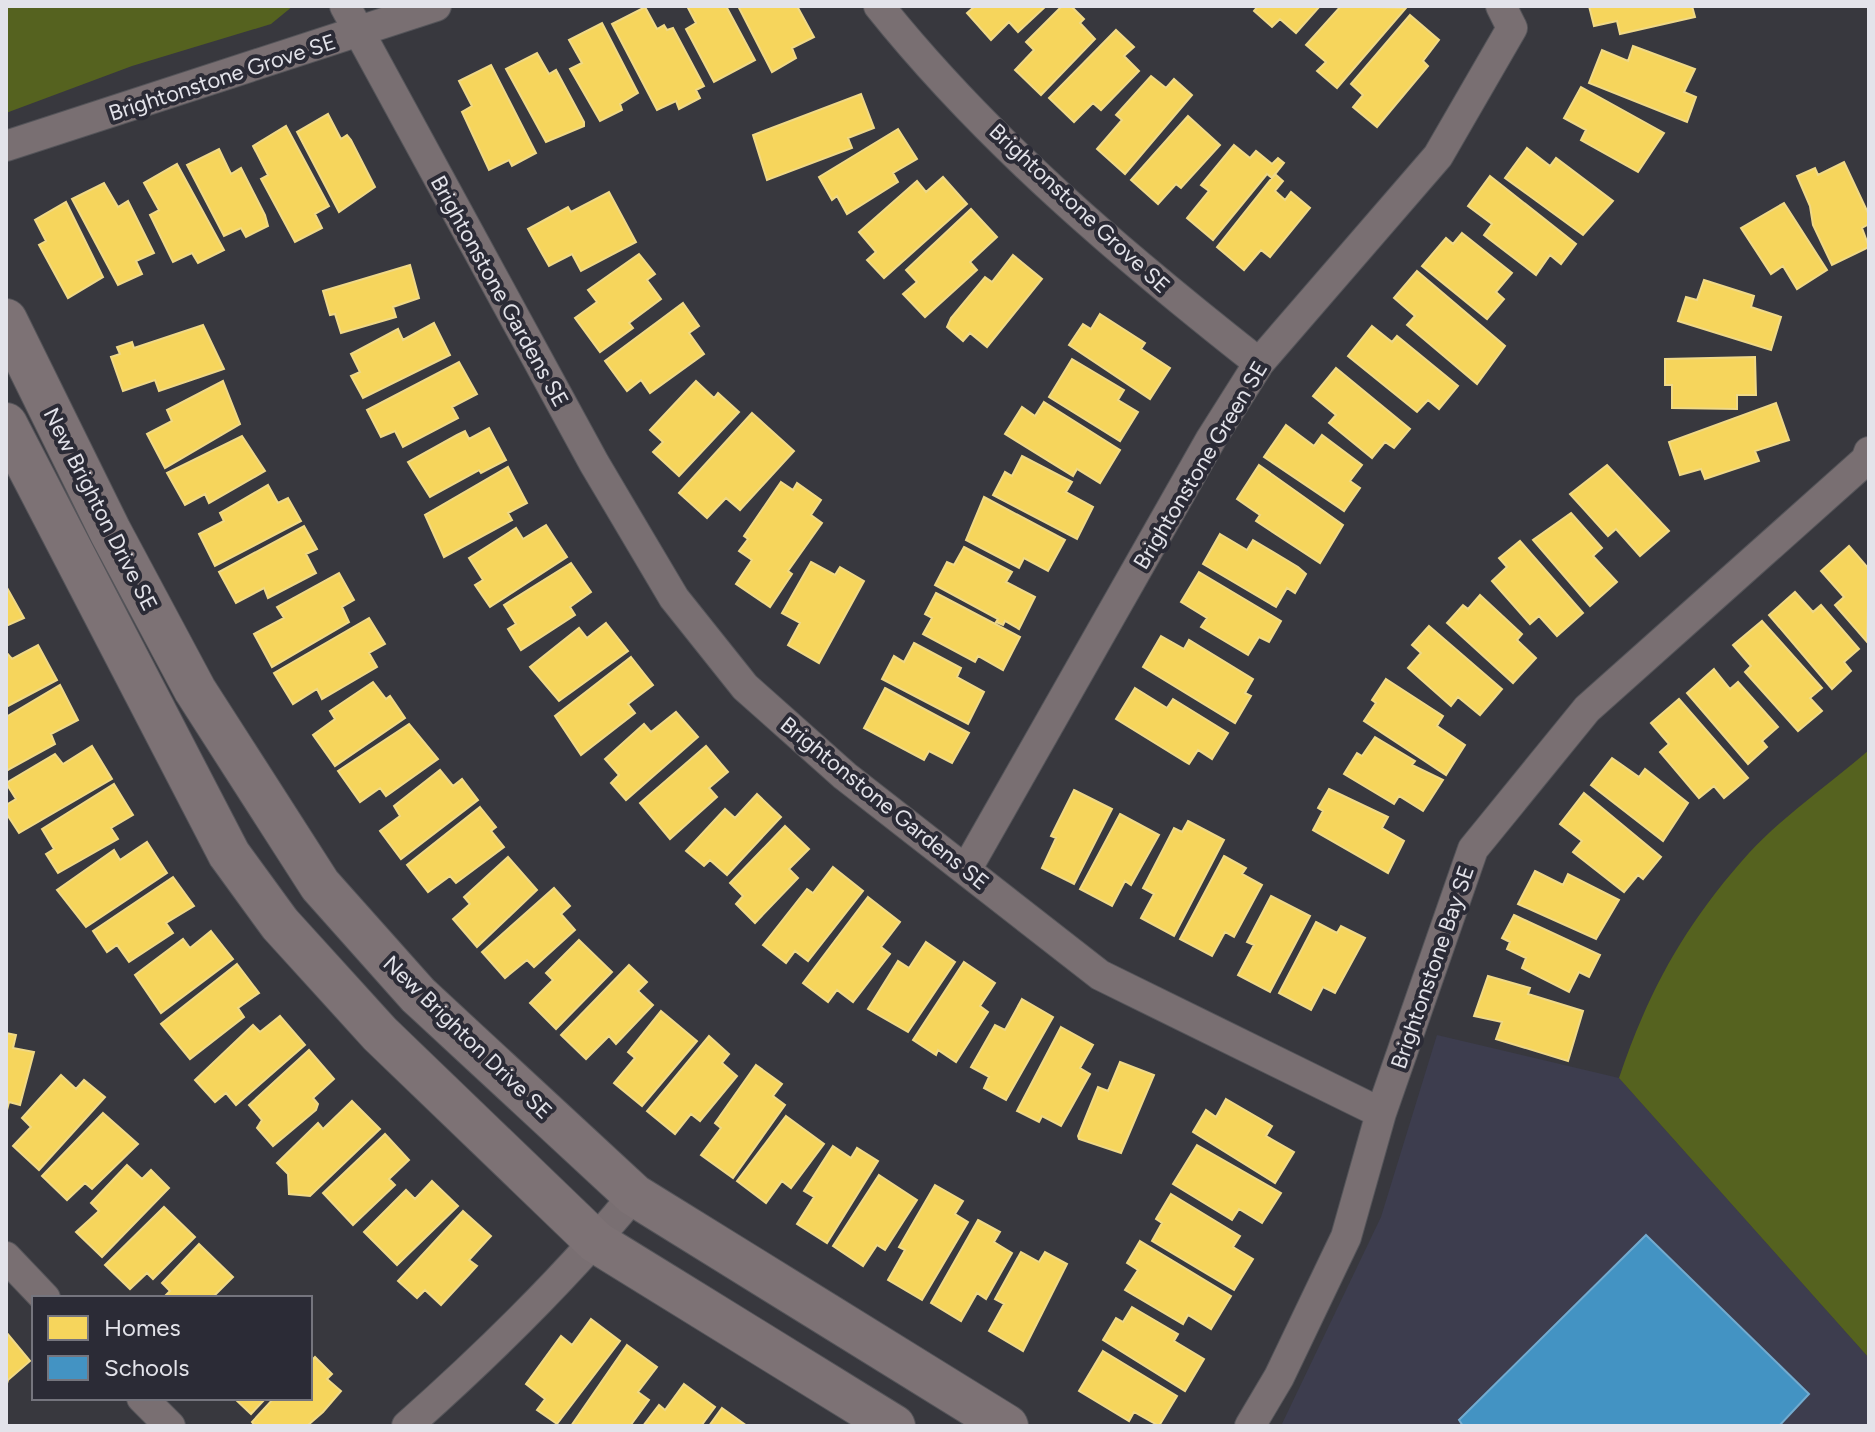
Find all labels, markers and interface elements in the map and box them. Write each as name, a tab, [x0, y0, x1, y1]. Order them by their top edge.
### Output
street label: Brightonstone Grove SE	[105, 28, 339, 127]
street label: Brightonstone Grove SE	[984, 118, 1176, 299]
street label: Brightonstone Gardens SE	[425, 171, 574, 412]
street label: Brightonstone Green SE	[1128, 356, 1273, 574]
street label: New Brighton Drive SE	[38, 403, 163, 615]
street label: Brightonstone Gardens SE	[775, 711, 994, 896]
street label: Brightonstone Bay SE	[1385, 862, 1480, 1072]
street label: New Brighton Drive SE	[378, 950, 558, 1125]
legend	[32, 1296, 312, 1400]
text: Homes	[104, 1313, 181, 1342]
text: Schools	[104, 1353, 189, 1382]

